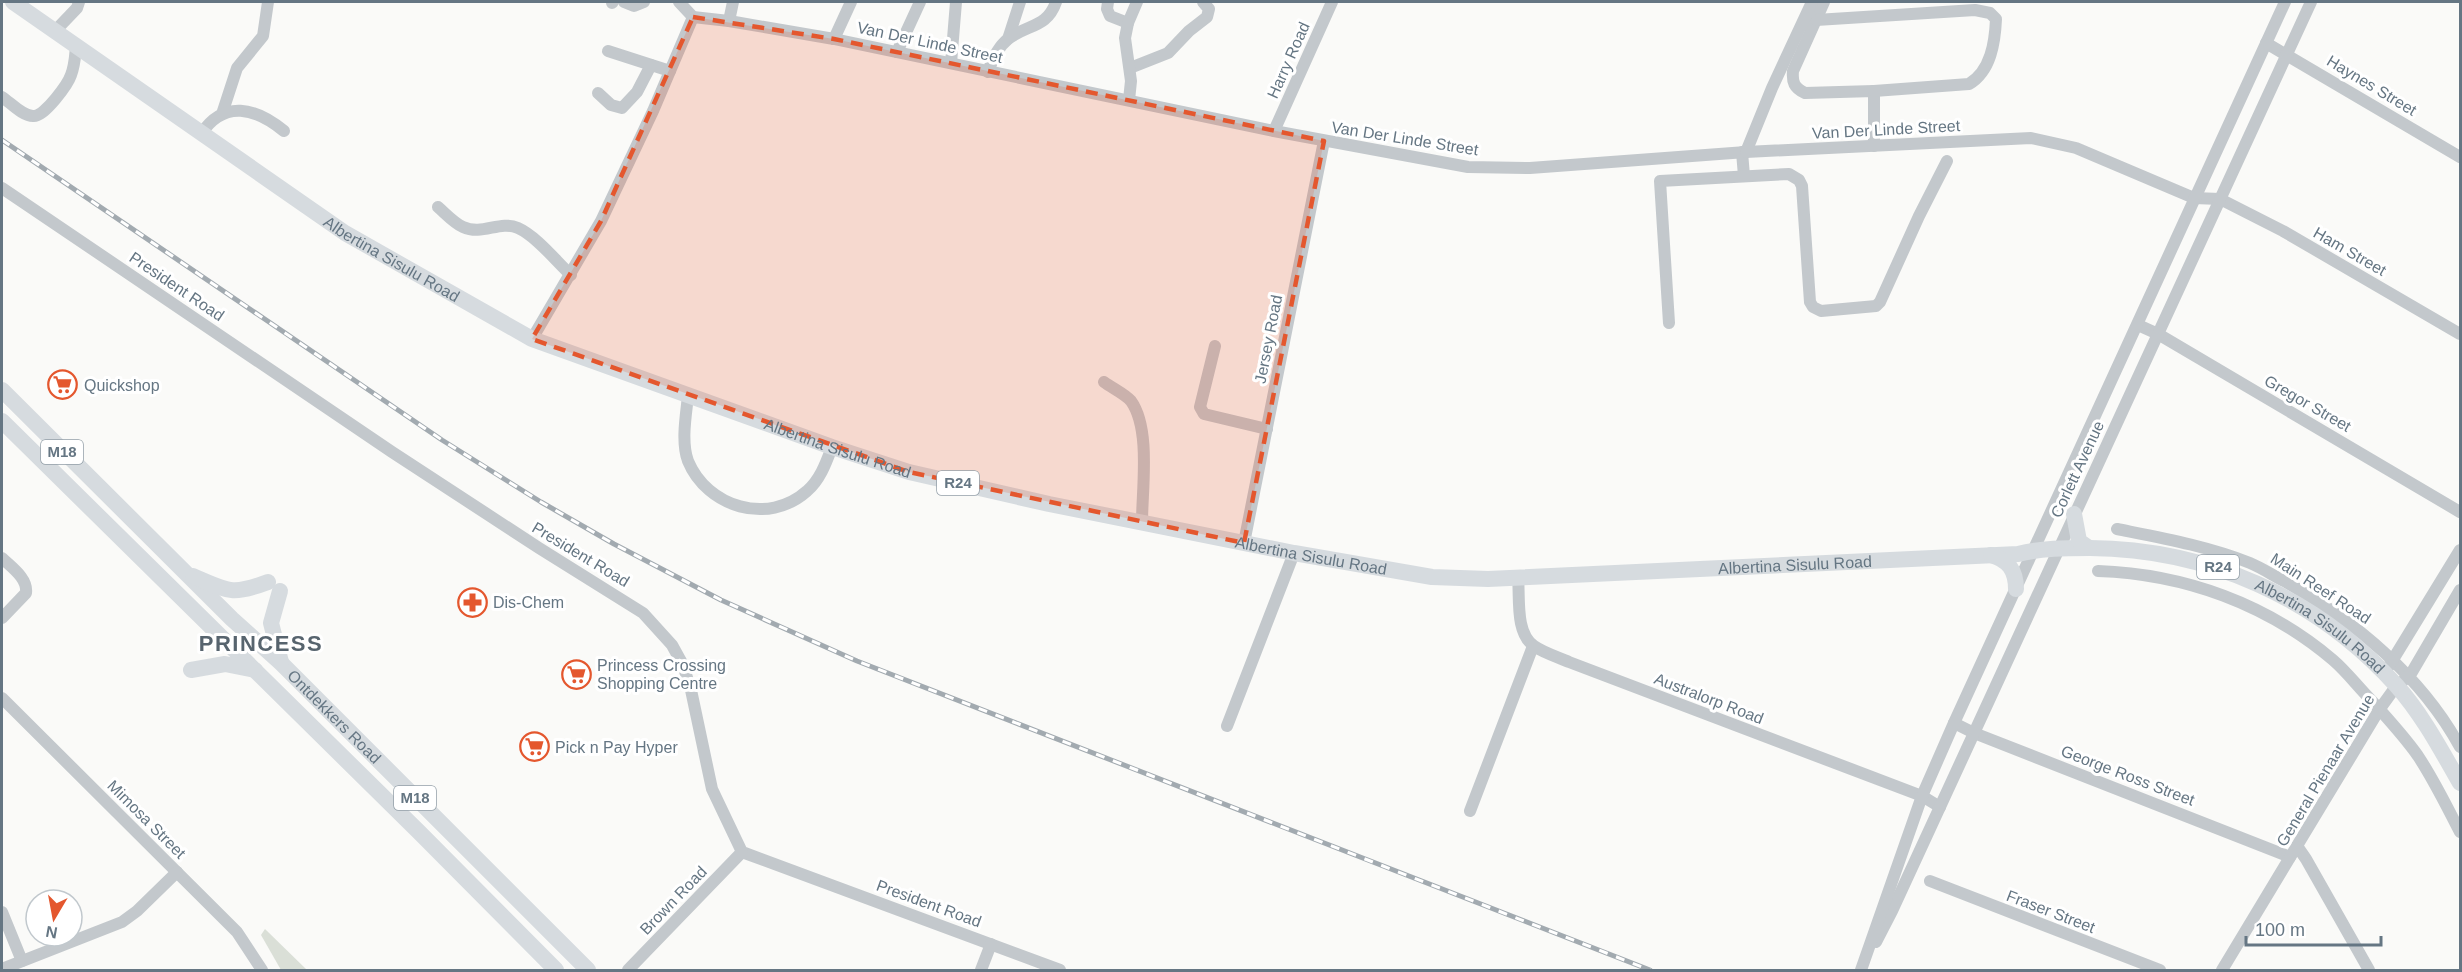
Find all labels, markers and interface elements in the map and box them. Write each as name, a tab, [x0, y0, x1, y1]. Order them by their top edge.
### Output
street label: Van Der Linde Street	[856, 19, 1005, 66]
street label: Harry Road	[1264, 19, 1313, 101]
street label: Haynes Street	[2324, 52, 2420, 119]
street label: Van Der Linde Street	[1812, 117, 1961, 142]
street label: Van Der Linde Street	[1330, 119, 1480, 159]
street label: Albertina Sisulu Road	[321, 213, 463, 305]
street label: Ham Street	[2310, 224, 2390, 279]
street label: President Road	[126, 249, 227, 324]
street label: Jersey Road	[1252, 293, 1285, 385]
supermarket icon: Quickshop	[47, 369, 79, 401]
street label: Gregor Street	[2262, 372, 2354, 435]
place label: Quickshop	[84, 377, 160, 394]
street label: Albertina Sisulu Road	[762, 415, 913, 481]
street label: Corlett Avenue	[2048, 418, 2107, 520]
road number: M18	[41, 440, 83, 464]
road number: R24	[937, 471, 979, 495]
street label: President Road	[529, 519, 632, 590]
street label: Albertina Sisulu Road	[1234, 533, 1388, 578]
street label: Main Reef Road	[2268, 550, 2374, 627]
street label: Albertina Sisulu Road	[1718, 553, 1872, 577]
road number: R24	[2197, 555, 2239, 579]
street label: Albertina Sisulu Road	[2253, 576, 2388, 677]
pharmacy icon: Dis-Chem	[456, 586, 488, 618]
place label: Dis-Chem	[493, 594, 564, 611]
district label: PRINCESS	[199, 631, 323, 656]
place label: Princess Crossing Shopping Centre	[597, 657, 726, 692]
supermarket icon: Princess Crossing Shopping Centre	[560, 658, 592, 690]
street label: Ontdekkers Road	[284, 667, 384, 767]
street label: Australorp Road	[1652, 670, 1766, 727]
street label: General Pienaar Avenue	[2273, 691, 2378, 849]
supermarket icon: Pick n Pay Hyper	[518, 731, 550, 763]
place label: Pick n Pay Hyper	[555, 739, 678, 756]
street label: George Ross Street	[2059, 742, 2197, 809]
street label: Mimosa Street	[104, 777, 190, 862]
road number: M18	[394, 786, 436, 810]
street label: Brown Road	[637, 863, 710, 938]
street label: President Road	[874, 877, 984, 930]
street label: Fraser Street	[2004, 887, 2098, 936]
north arrow	[24, 888, 84, 948]
scale bar	[2246, 909, 2381, 947]
text: 100 m	[2255, 920, 2305, 940]
text: N	[44, 923, 59, 942]

